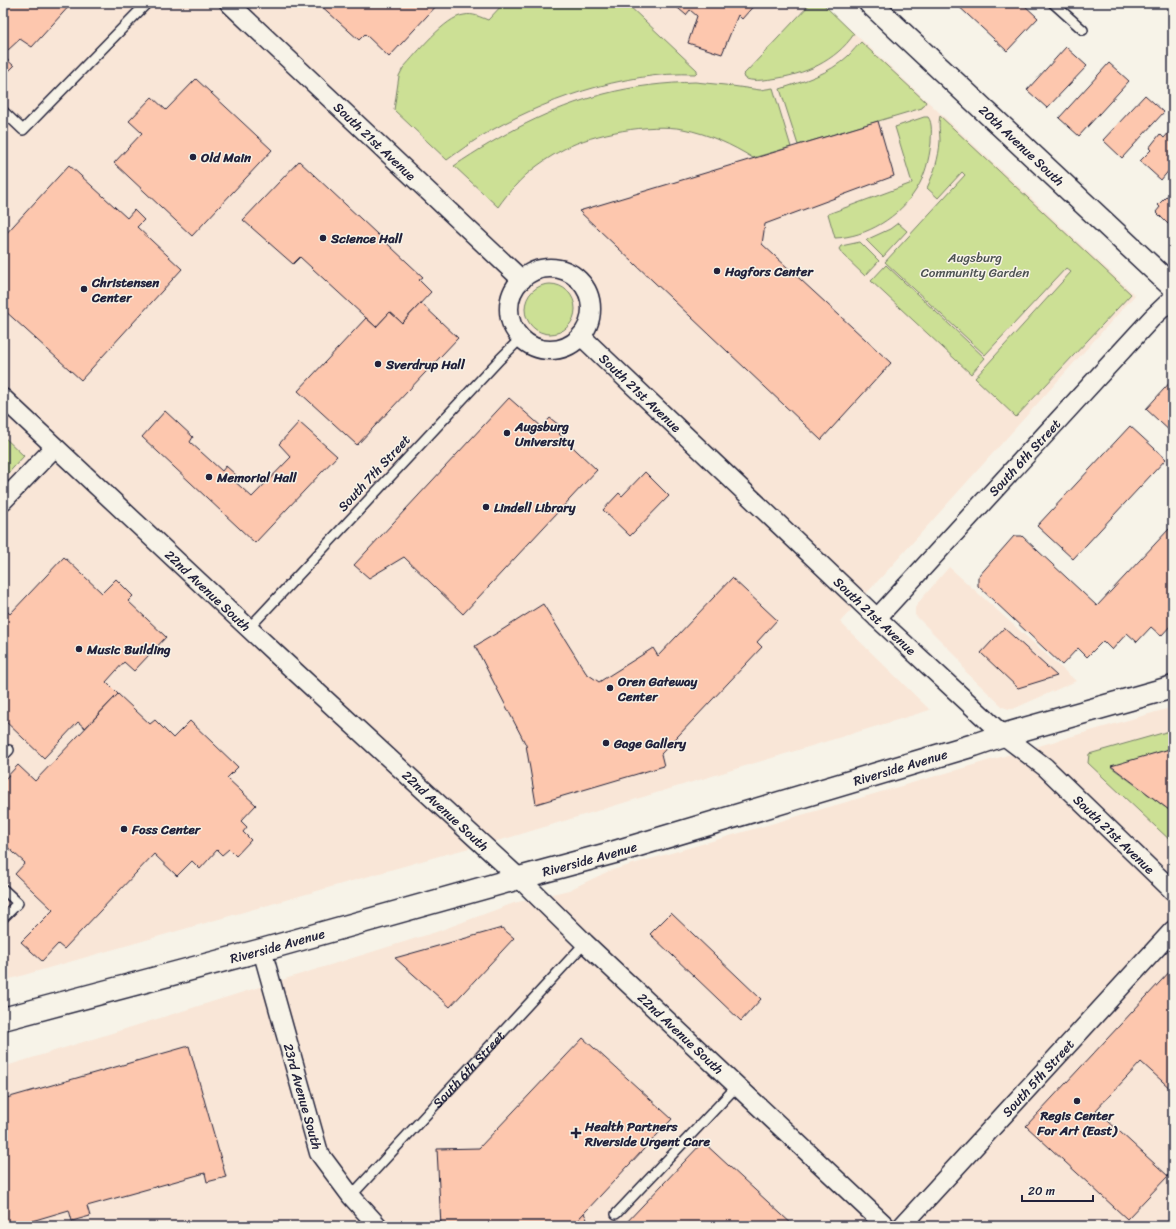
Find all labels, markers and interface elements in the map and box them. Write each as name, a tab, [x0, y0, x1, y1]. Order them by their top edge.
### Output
street label: South 21st Avenue	[328, 96, 422, 186]
street label: 20th Avenue South	[973, 99, 1070, 192]
place label: Old Main	[200, 146, 252, 169]
marker: Old Main	[188, 152, 198, 162]
place label: Science Hall	[330, 227, 403, 250]
marker: Science Hall	[318, 233, 328, 243]
park label: Augsburg Community Garden	[921, 246, 1029, 284]
place label: Hagfors Center	[724, 260, 815, 283]
marker: Hagfors Center	[712, 266, 722, 276]
place label: Christensen Center	[91, 271, 160, 309]
marker: Christensen Center	[79, 284, 89, 294]
street label: South 21st Avenue	[594, 347, 687, 438]
place label: Sverdrup Hall	[385, 353, 466, 376]
marker: Sverdrup Hall	[373, 359, 383, 369]
street label: South 6th Street	[982, 413, 1066, 501]
place label: Augsburg University	[514, 415, 575, 453]
marker: Augsburg University	[502, 428, 512, 438]
street label: South 7th Street	[332, 429, 416, 517]
place label: Memorial Hall	[216, 466, 298, 489]
marker: Memorial Hall	[204, 472, 214, 482]
place label: Lindell Library	[494, 496, 577, 519]
marker: Lindell Library	[481, 502, 491, 512]
street label: 22nd Avenue South	[159, 544, 257, 637]
street label: South 21st Avenue	[828, 571, 922, 661]
place label: Music Building	[86, 638, 171, 661]
marker: Music Building	[74, 644, 84, 654]
place label: Oren Gateway Center	[617, 670, 698, 708]
marker: Oren Gateway Center	[605, 683, 615, 693]
place label: Gage Gallery	[613, 732, 687, 755]
marker: Gage Gallery	[601, 738, 611, 748]
street label: Riverside Avenue	[850, 742, 950, 792]
street label: 22nd Avenue South	[397, 764, 495, 857]
street label: South 21st Avenue	[1068, 789, 1161, 879]
place label: Foss Center	[131, 818, 202, 841]
marker: Foss Center	[119, 824, 129, 834]
street label: Riverside Avenue	[539, 835, 640, 883]
street label: Riverside Avenue	[227, 921, 328, 970]
street label: 22nd Avenue South	[632, 987, 730, 1080]
street label: South 6th Street	[426, 1025, 511, 1113]
street label: South 5th Street	[996, 1033, 1080, 1122]
street label: 23rd Avenue South	[277, 1041, 329, 1152]
marker: Regis Center For Art (East)	[1072, 1096, 1082, 1106]
place label: Regis Center For Art (East)	[1036, 1104, 1118, 1142]
place label: Health Partners Riverside Urgent Care	[584, 1115, 711, 1153]
marker: Health Partners Riverside Urgent Care	[570, 1127, 582, 1139]
scale bar	[1022, 1177, 1093, 1203]
text: 20 m	[1028, 1180, 1055, 1202]

